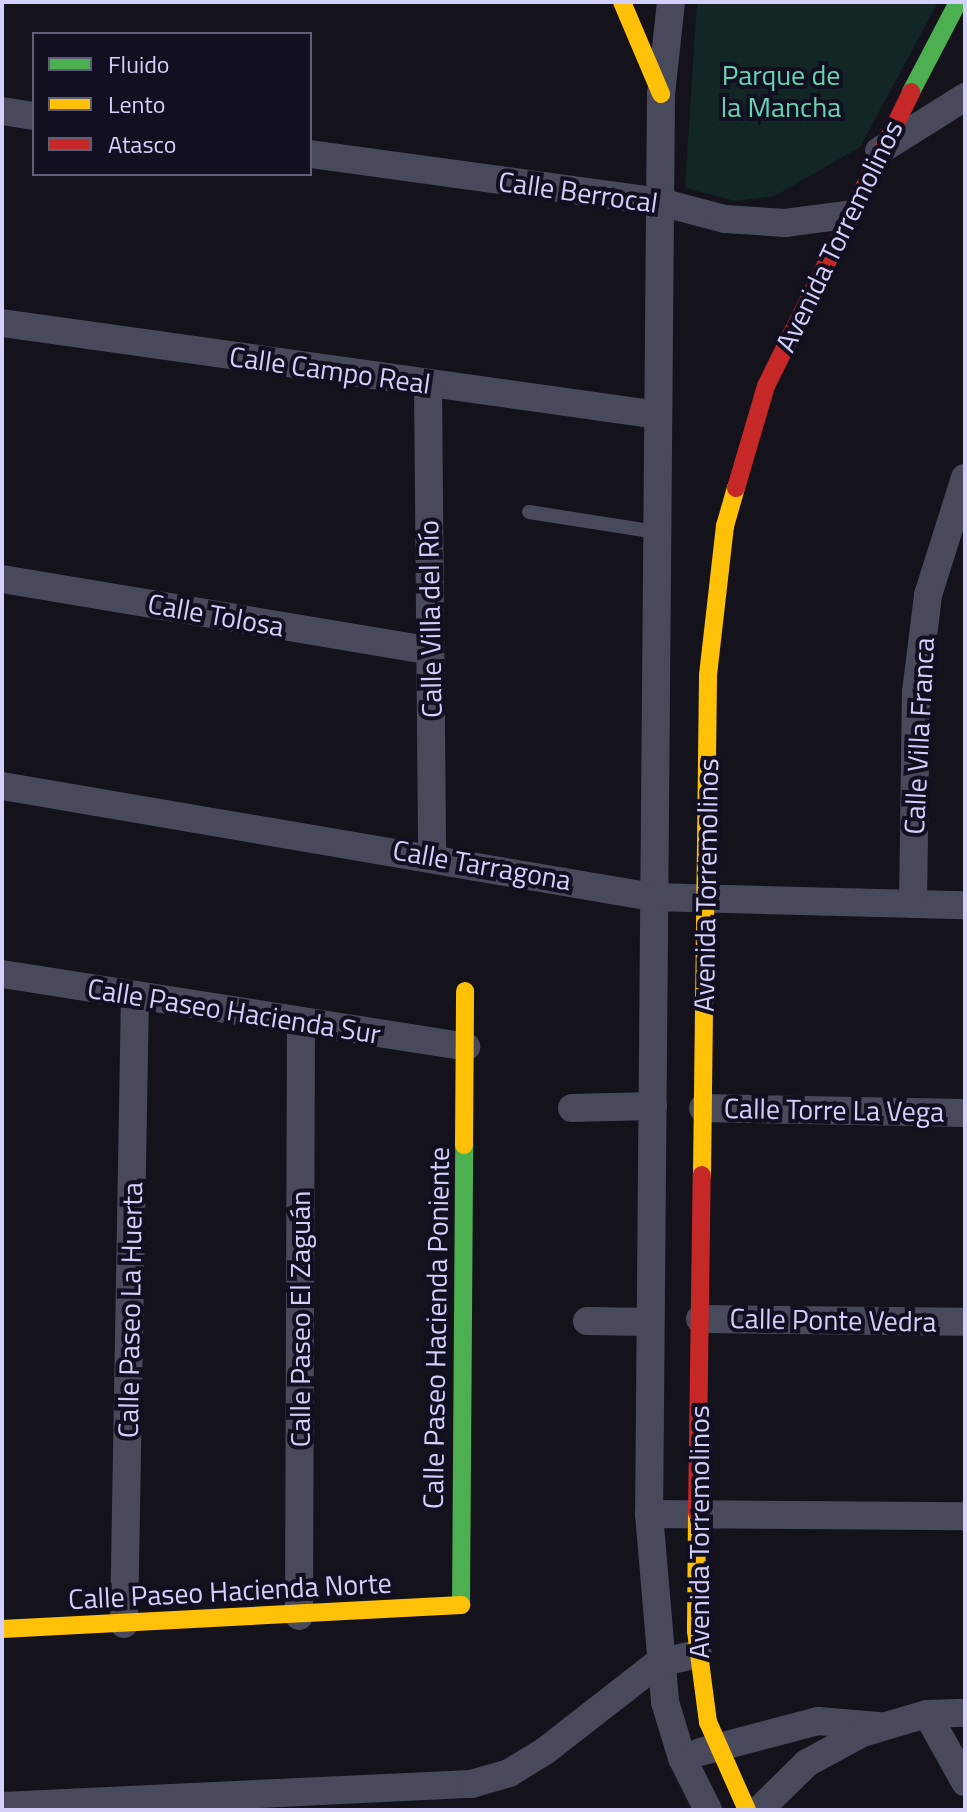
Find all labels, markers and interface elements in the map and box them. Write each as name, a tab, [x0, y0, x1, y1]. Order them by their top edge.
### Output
legend	[32, 32, 312, 176]
text: Fluido	[108, 46, 170, 82]
park label: Parque de la Mancha	[721, 58, 841, 124]
text: Lento	[108, 86, 165, 122]
street label: Avenida Torremolinos	[768, 115, 910, 357]
text: Atasco	[108, 126, 177, 162]
street label: Calle Berrocal	[496, 164, 660, 220]
street label: Calle Campo Real	[227, 339, 433, 401]
street label: Calle Villa del Río	[411, 520, 449, 718]
street label: Calle Tolosa	[145, 586, 287, 644]
street label: Calle Villa Franca	[897, 637, 941, 835]
street label: Avenida Torremolinos	[687, 758, 725, 1012]
street label: Calle Tarragona	[390, 833, 574, 897]
street label: Calle Paseo Hacienda Sur	[85, 971, 383, 1051]
street label: Calle Torre La Vega	[724, 1091, 944, 1129]
street label: Calle Paseo Hacienda Poniente	[416, 1147, 456, 1509]
street label: Calle Paseo La Huerta	[111, 1182, 149, 1438]
street label: Calle Paseo El Zaguán	[283, 1191, 317, 1447]
street label: Calle Ponte Vedra	[729, 1301, 937, 1339]
street label: Avenida Torremolinos	[682, 1405, 716, 1659]
street label: Calle Paseo Hacienda Norte	[67, 1566, 393, 1616]

